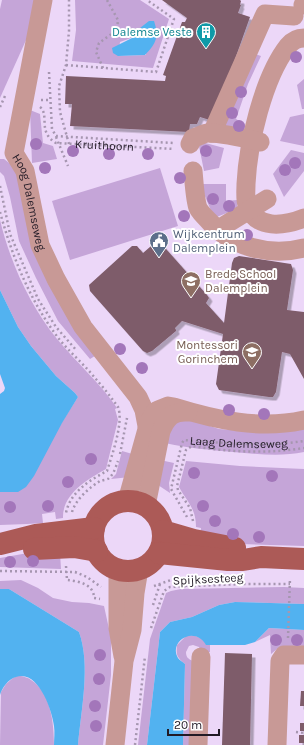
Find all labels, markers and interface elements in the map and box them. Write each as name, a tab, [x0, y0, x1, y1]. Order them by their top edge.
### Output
building icon: Dalemse Veste	[195, 21, 217, 49]
place label: Dalemse Veste	[112, 25, 192, 39]
street label: Kruithoorn	[75, 137, 134, 154]
street label: Hoog Dalemseweg	[9, 151, 49, 253]
place label: Wijkcentrum Dalemplein	[173, 227, 245, 255]
public building icon: Wijkcentrum Dalemplein	[148, 230, 170, 258]
place label: Brede School Dalemplein	[205, 267, 276, 295]
school or university icon: Brede School Dalemplein	[180, 270, 202, 298]
place label: Montessori Gorinchem	[176, 338, 238, 366]
school or university icon: Montessori Gorinchem	[241, 341, 263, 369]
street label: Laag Dalemseweg	[189, 433, 288, 451]
street label: Spijksesteeg	[172, 570, 244, 588]
scale bar	[168, 711, 219, 737]
text: 20 m	[174, 718, 202, 732]

